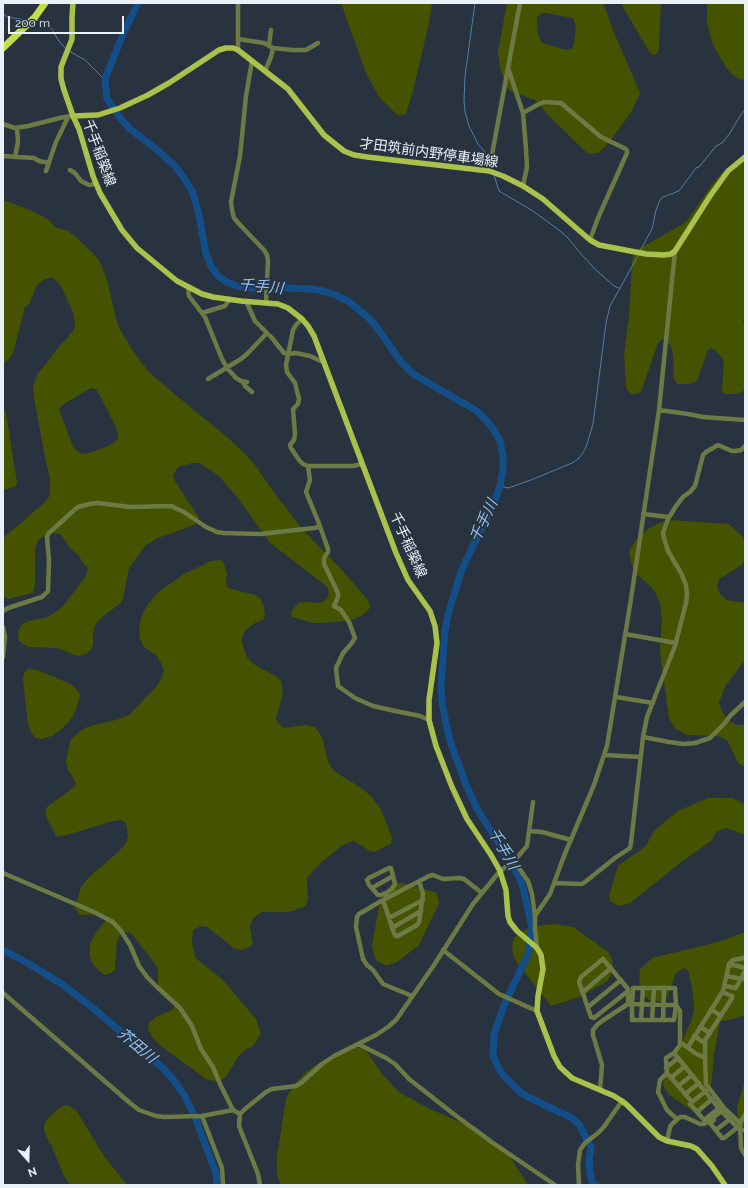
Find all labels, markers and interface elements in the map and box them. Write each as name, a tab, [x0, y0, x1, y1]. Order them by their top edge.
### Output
scale bar	[10, 8, 126, 34]
text: 200 m	[15, 16, 50, 30]
street label: 千手稲築線	[79, 117, 119, 189]
street label: 才田筑前内野停車場線	[359, 135, 499, 171]
water label: 千手川	[238, 276, 284, 298]
water label: 千手川	[466, 497, 502, 545]
street label: 千手稲築線	[386, 510, 430, 580]
water label: 千手川	[484, 825, 522, 873]
water label: 芥田川	[114, 1025, 160, 1067]
north arrow	[8, 1140, 48, 1180]
text: N	[26, 1164, 38, 1179]

